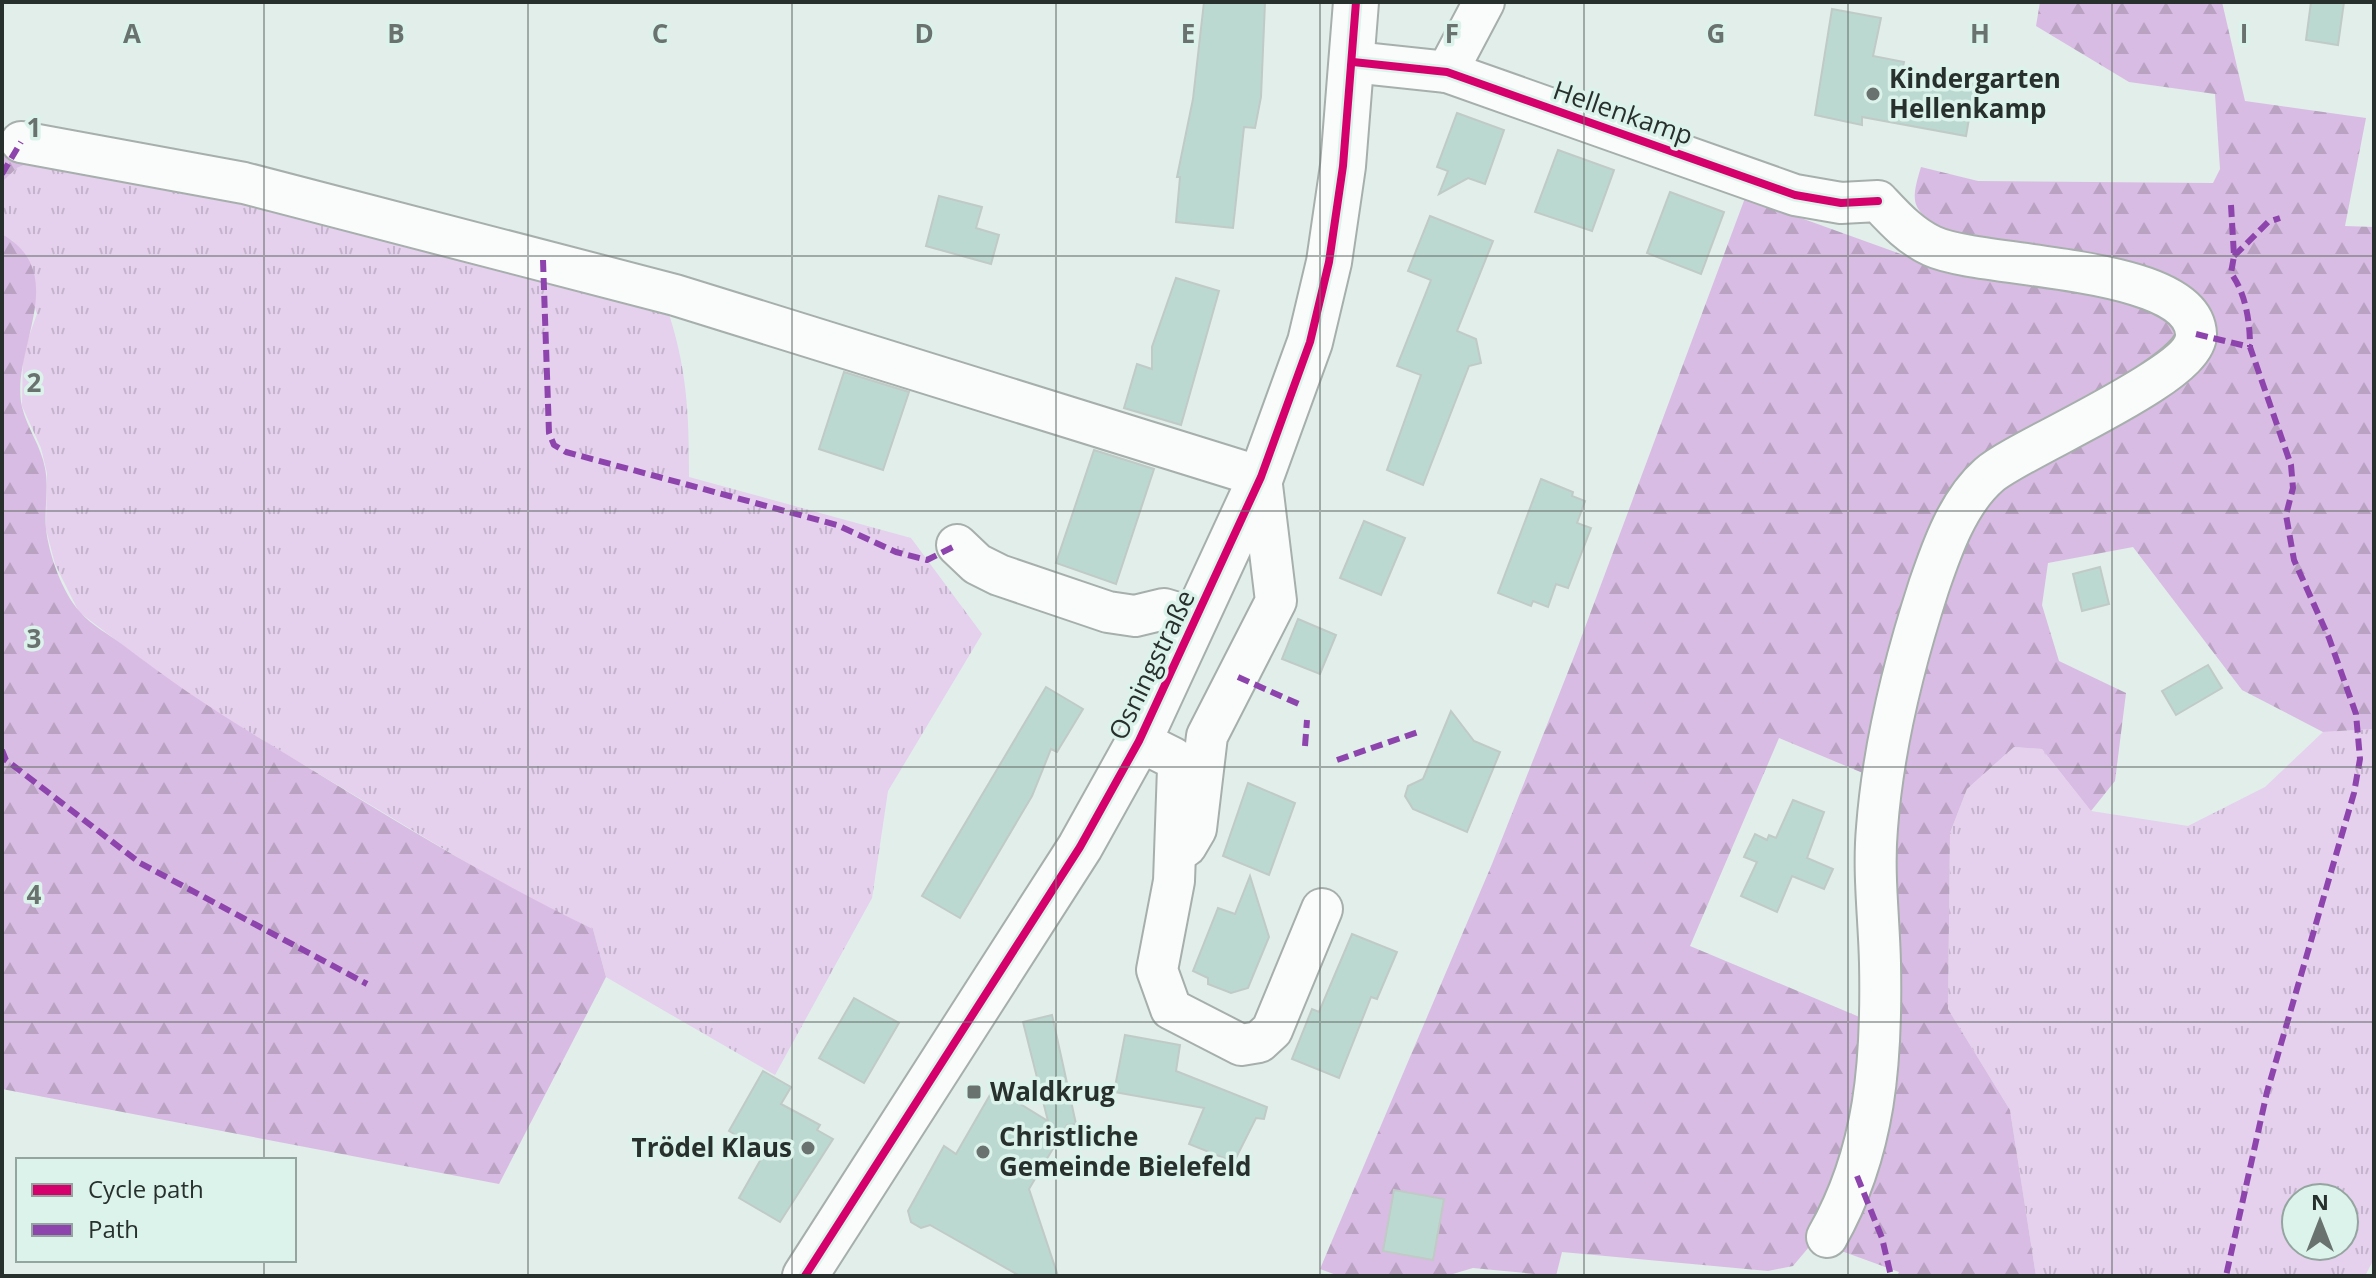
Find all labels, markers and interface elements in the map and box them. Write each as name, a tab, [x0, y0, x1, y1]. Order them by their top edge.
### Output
text: A	[123, 15, 141, 51]
text: B	[387, 15, 405, 51]
text: C	[652, 15, 668, 51]
text: D	[914, 15, 934, 51]
text: E	[1181, 15, 1195, 51]
text: F	[1445, 15, 1459, 51]
text: G	[1707, 15, 1725, 51]
text: H	[1970, 15, 1990, 51]
text: I	[2240, 15, 2248, 51]
place label: Kindergarten Hellenkamp	[1889, 60, 2061, 126]
street label: Hellenkamp	[1549, 71, 1698, 153]
marker: Kindergarten Hellenkamp	[1864, 85, 1882, 103]
text: 1	[27, 109, 41, 145]
text: 2	[27, 364, 42, 400]
street label: Osningstraße	[1099, 584, 1203, 746]
text: 3	[27, 620, 41, 656]
text: 4	[27, 876, 42, 912]
place label: Waldkrug	[990, 1073, 1115, 1109]
marker: Waldkrug	[965, 1083, 983, 1101]
place label: Christliche Gemeinde Bielefeld	[999, 1118, 1252, 1184]
place label: Trödel Klaus	[632, 1129, 792, 1165]
marker: Trödel Klaus	[799, 1139, 817, 1157]
marker: Christliche Gemeinde Bielefeld	[974, 1143, 992, 1161]
legend	[16, 1158, 296, 1262]
text: Cycle path	[88, 1172, 204, 1205]
north arrow	[2280, 1182, 2360, 1262]
text: N	[2311, 1186, 2329, 1216]
text: Path	[88, 1212, 139, 1245]

